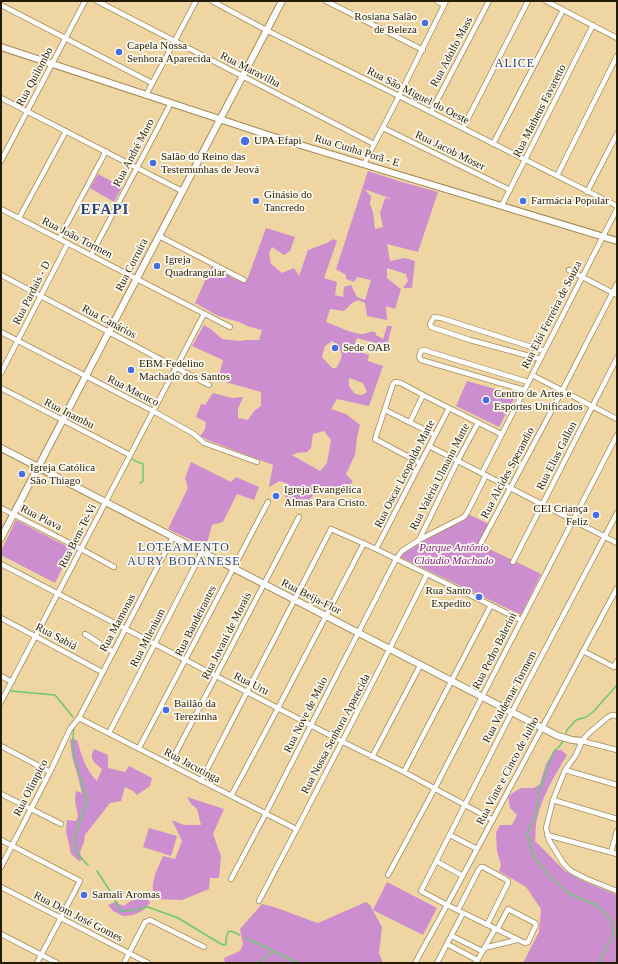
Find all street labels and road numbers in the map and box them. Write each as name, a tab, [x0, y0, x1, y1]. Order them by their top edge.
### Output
street label: Rua Adolfo Mass	[428, 15, 476, 89]
street label: Rua Quilombo	[14, 45, 56, 109]
street label: Rua Maravilha	[218, 49, 282, 91]
street label: Rua Matheus Favaretto	[511, 62, 569, 160]
street label: Rua São Miguel do Oeste	[365, 64, 471, 128]
street label: Rua André Moro	[111, 117, 157, 189]
street label: Rua Jacob Moser	[413, 128, 487, 174]
street label: Rua Cunha Porã - E	[313, 132, 401, 170]
street label: Rua João Tormen	[40, 215, 114, 261]
street label: Rua Corruíra	[113, 236, 151, 294]
street label: Rua Pardais - D	[10, 259, 54, 327]
street label: Rua Elói Ferreira de Souza	[519, 259, 585, 371]
street label: Rua Canários	[80, 302, 138, 342]
street label: Rua Macuco	[105, 372, 161, 410]
street label: Rua Inambu	[42, 396, 96, 432]
street label: Rua Oscar Leopoldo Matte	[372, 418, 438, 530]
street label: Rua Elias Gallon	[534, 420, 580, 492]
street label: Rua Valéria Ulmann Matte	[407, 421, 473, 533]
street label: Rua Alcides Sperandio	[478, 425, 538, 521]
street label: Rua Piava	[18, 502, 64, 534]
street label: Rua Bem-Te-Vi	[56, 502, 100, 570]
street label: Rua Beija-Flor	[279, 576, 343, 618]
street label: Rua Bandeirantes	[172, 583, 220, 659]
street label: Rua Jovani de Morais	[199, 590, 255, 682]
street label: Rua Mamonas	[97, 592, 139, 654]
street label: Rua Milenium	[128, 607, 168, 669]
street label: Rua Pedro Balerini	[470, 610, 520, 692]
street label: Rua Sabiá	[33, 621, 79, 653]
street label: Rua Valdemar Tormem	[480, 649, 540, 745]
street label: Rua Uru	[231, 670, 271, 698]
street label: Rua Nossa Senhora Aparecida	[299, 672, 373, 796]
street label: Rua Nove de Maio	[281, 675, 331, 755]
street label: Rua Vinte e Cinco de Julho	[474, 715, 542, 827]
street label: Rua Jacutinga	[162, 746, 222, 786]
street label: Rua Olímpico	[11, 757, 51, 819]
street label: Rua Dom José Gomes	[31, 889, 125, 945]

